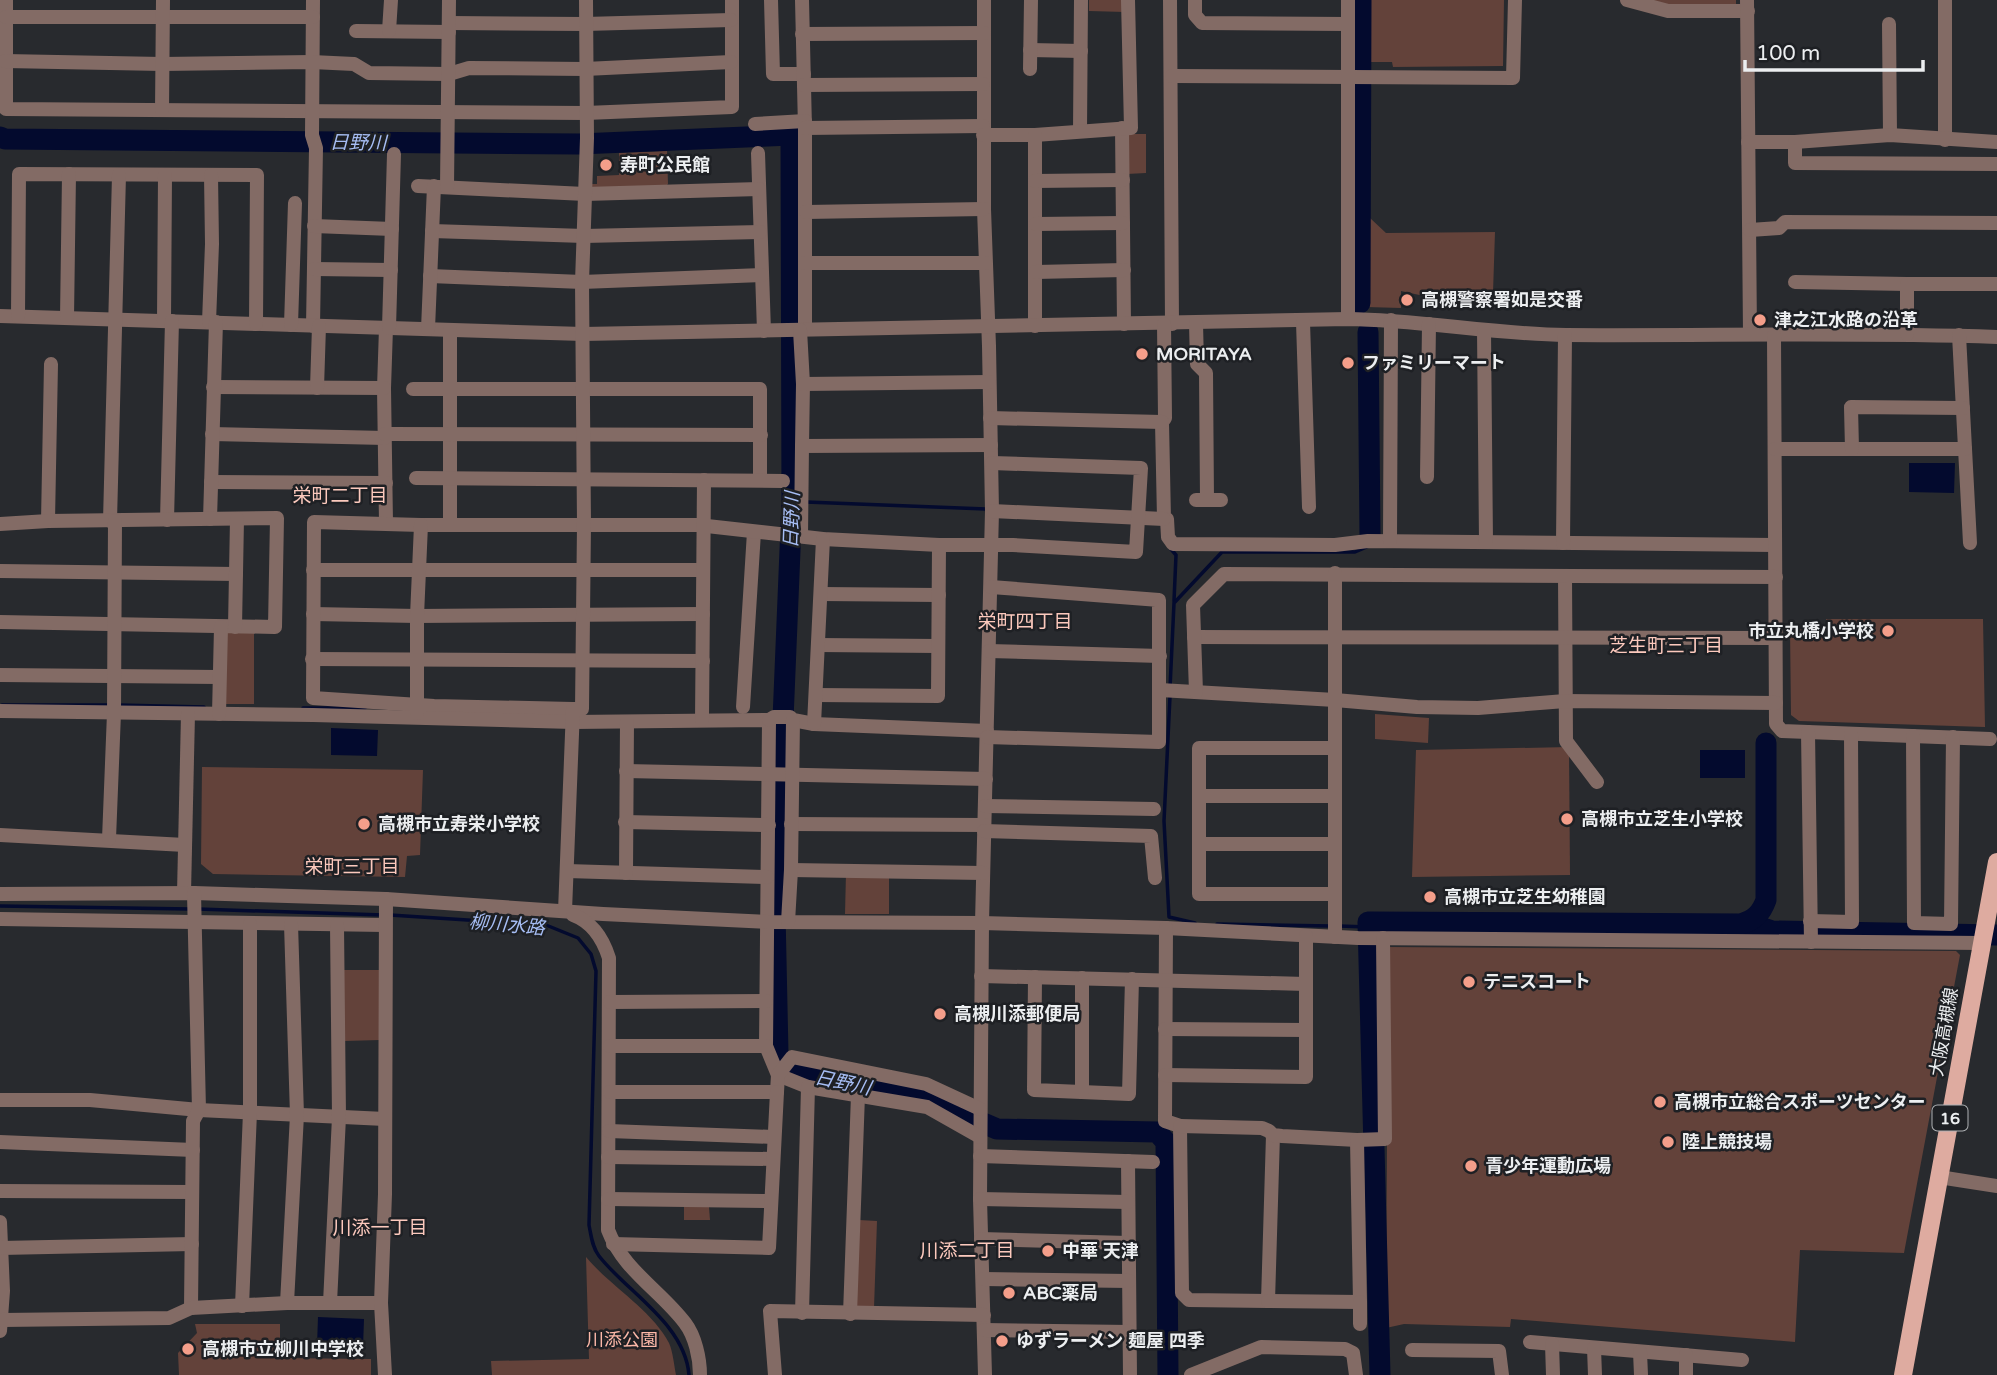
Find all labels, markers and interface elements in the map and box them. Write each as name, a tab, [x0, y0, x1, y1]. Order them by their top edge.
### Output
scale bar	[1745, 28, 1924, 72]
text: 100 m	[1756, 41, 1820, 66]
water label: 日野川	[329, 132, 389, 155]
place label: 寿町公民館	[620, 154, 710, 176]
marker: 寿町公民館	[598, 157, 614, 173]
place label: 高槻警察署如是交番	[1421, 289, 1583, 311]
marker: 高槻警察署如是交番	[1399, 292, 1415, 308]
place label: 津之江水路の沿革	[1774, 309, 1918, 331]
marker: 津之江水路の沿革	[1752, 312, 1768, 328]
place label: MORITAYA	[1156, 343, 1252, 365]
marker: MORITAYA	[1134, 346, 1150, 362]
place label: ファミリーマート	[1362, 352, 1506, 374]
marker: ファミリーマート	[1340, 355, 1356, 371]
district label: 栄町二丁目	[292, 485, 388, 507]
water label: 日野川	[780, 489, 804, 549]
district label: 栄町四丁目	[977, 611, 1073, 633]
place label: 市立丸橋小学校	[1748, 620, 1874, 642]
marker: 市立丸橋小学校	[1880, 623, 1896, 639]
district label: 芝生町三丁目	[1609, 635, 1723, 657]
place label: 高槻市立芝生小学校	[1581, 808, 1743, 830]
marker: 高槻市立芝生小学校	[1559, 811, 1575, 827]
place label: 高槻市立寿栄小学校	[378, 813, 540, 835]
marker: 高槻市立寿栄小学校	[356, 816, 372, 832]
district label: 栄町三丁目	[304, 856, 400, 878]
place label: 高槻市立芝生幼稚園	[1444, 886, 1606, 908]
marker: 高槻市立芝生幼稚園	[1422, 889, 1438, 905]
water label: 柳川水路	[468, 911, 548, 939]
place label: テニスコート	[1483, 971, 1591, 993]
marker: テニスコート	[1461, 974, 1477, 990]
street label: 大阪高槻線	[1925, 986, 1963, 1078]
place label: 高槻川添郵便局	[954, 1003, 1080, 1025]
marker: 高槻川添郵便局	[932, 1006, 948, 1022]
water label: 日野川	[813, 1066, 875, 1100]
place label: 高槻市立総合スポーツセンター	[1674, 1091, 1926, 1113]
marker: 高槻市立総合スポーツセンター	[1652, 1094, 1668, 1110]
road number: 16	[1932, 1106, 1968, 1130]
place label: 陸上競技場	[1682, 1131, 1772, 1153]
marker: 陸上競技場	[1660, 1134, 1676, 1150]
place label: 青少年運動広場	[1485, 1155, 1611, 1177]
marker: 青少年運動広場	[1463, 1158, 1479, 1174]
district label: 川添一丁目	[332, 1217, 428, 1239]
district label: 川添二丁目	[919, 1240, 1015, 1262]
place label: 中華 天津	[1062, 1240, 1139, 1262]
marker: 中華 天津	[1040, 1243, 1056, 1259]
place label: ABC薬局	[1023, 1282, 1097, 1304]
marker: ABC薬局	[1001, 1285, 1017, 1301]
park label: 川添公園	[586, 1329, 658, 1351]
place label: ゆずラーメン 麺屋 四季	[1016, 1330, 1205, 1352]
marker: ゆずラーメン 麺屋 四季	[994, 1333, 1010, 1349]
place label: 高槻市立柳川中学校	[202, 1338, 364, 1360]
marker: 高槻市立柳川中学校	[180, 1341, 196, 1357]

